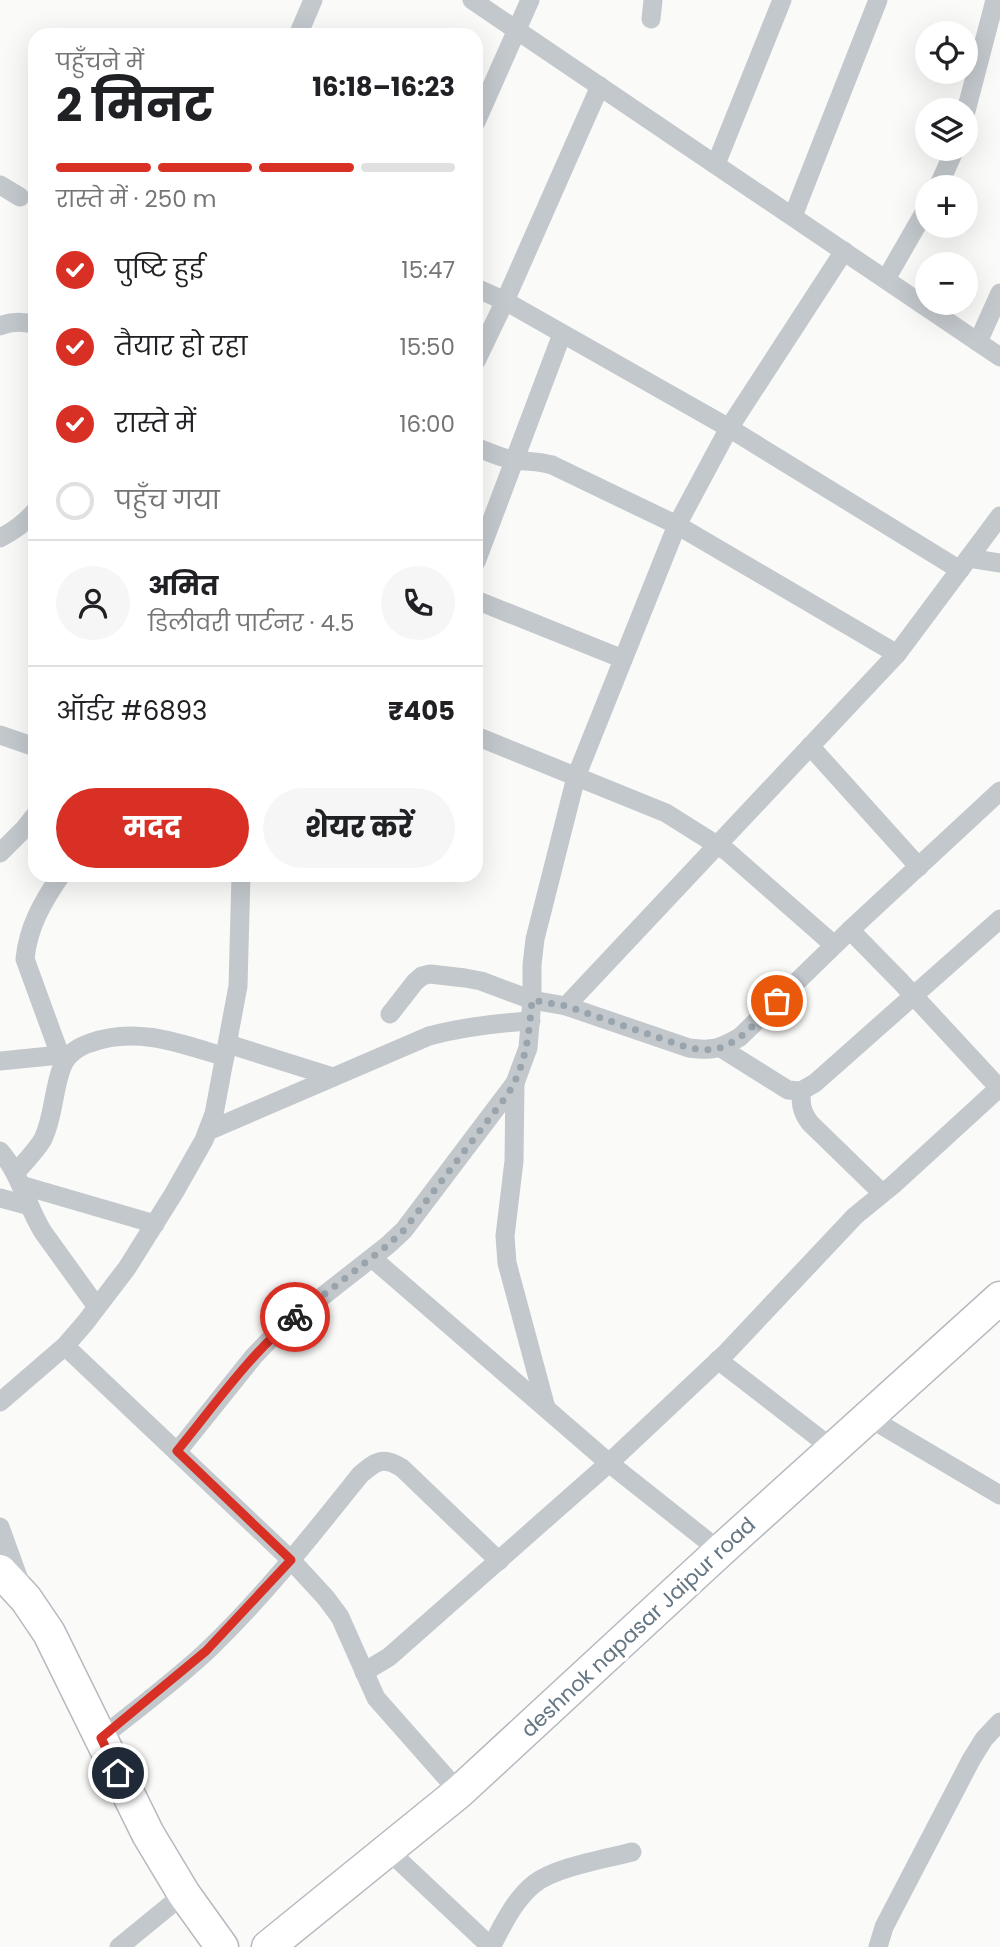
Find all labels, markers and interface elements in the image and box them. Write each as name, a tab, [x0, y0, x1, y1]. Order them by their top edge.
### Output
map controls	[915, 21, 978, 315]
button: locate	[915, 21, 978, 84]
text: पहुँचने में	[56, 46, 144, 78]
text: 16:18–16:23	[312, 69, 455, 105]
text: 2 मिनट	[56, 73, 213, 137]
button: layers	[915, 98, 978, 161]
button: +	[915, 175, 978, 238]
text: रास्ते में · 250 m	[56, 183, 217, 215]
icon: check	[56, 251, 94, 289]
text: पुष्टि हुई	[115, 251, 204, 287]
button: −	[915, 252, 978, 315]
text: 15:47	[401, 254, 455, 286]
icon: check	[56, 328, 94, 366]
text: तैयार हो रहा	[115, 328, 247, 364]
text: 15:50	[399, 331, 455, 363]
icon: check	[56, 405, 94, 443]
text: रास्ते में	[115, 405, 196, 441]
text: 16:00	[399, 408, 455, 440]
text: पहुँच गया	[115, 482, 220, 518]
button: person	[56, 566, 130, 640]
button: phone	[381, 566, 455, 640]
text: अमित	[148, 568, 218, 604]
text: डिलीवरी पार्टनर · 4.5	[148, 607, 354, 639]
text: ऑर्डर #6893	[56, 693, 207, 729]
text: ₹405	[388, 693, 455, 729]
button: मदद	[56, 788, 249, 868]
button: शेयर करें	[263, 788, 455, 868]
pin	[747, 971, 807, 1031]
icon: bag	[758, 982, 796, 1020]
courier	[260, 1282, 330, 1352]
icon: bike	[276, 1298, 314, 1336]
street label: deshnok napasar Jaipur road	[514, 1510, 762, 1744]
pin	[88, 1743, 148, 1803]
icon: home	[99, 1754, 137, 1792]

